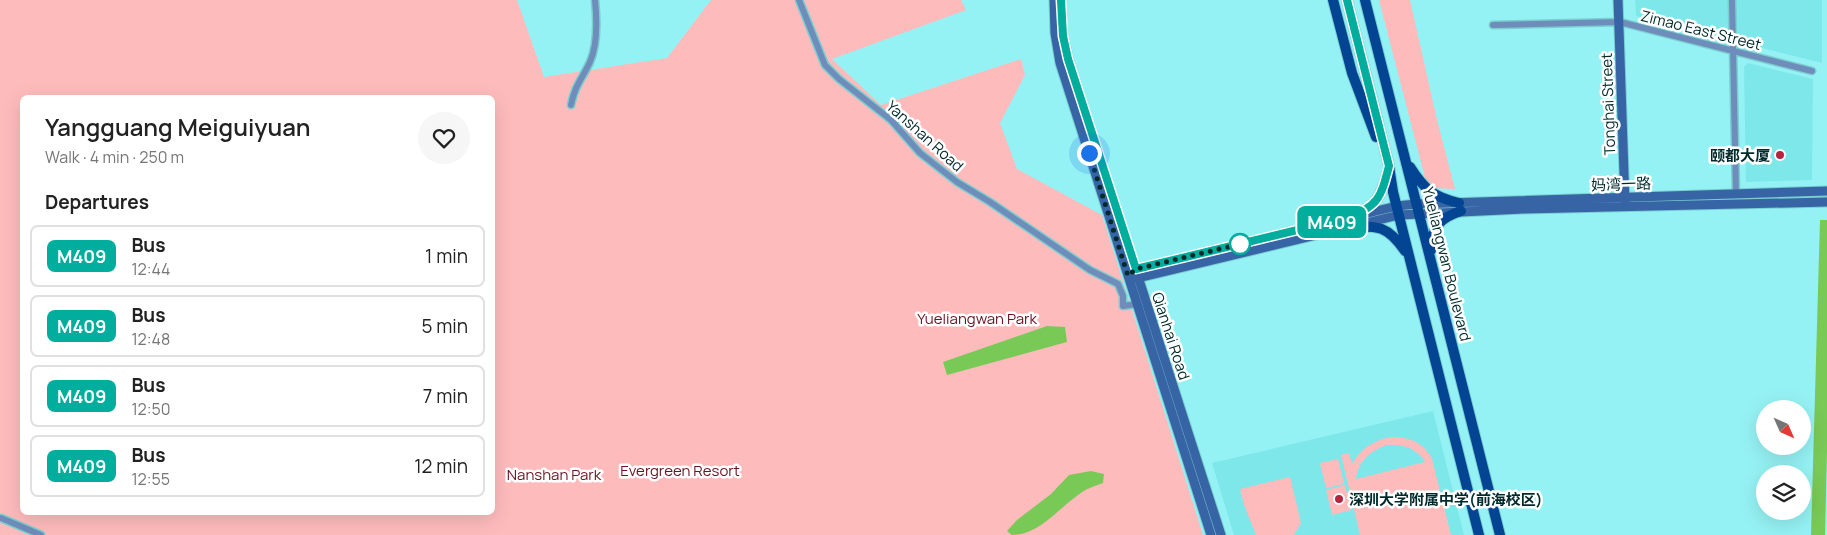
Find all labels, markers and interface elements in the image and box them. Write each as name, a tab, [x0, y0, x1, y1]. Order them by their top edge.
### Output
street label: Zimao East Street	[1639, 5, 1763, 55]
street label: Tonghai Street	[1596, 53, 1620, 155]
street label: Yanshan Road	[882, 96, 968, 176]
text: Yangguang Meiguiyuan	[45, 110, 311, 143]
button: heart	[418, 112, 470, 164]
your location	[1077, 141, 1102, 166]
place label: 颐都大厦	[1710, 145, 1770, 166]
text: Walk · 4 min · 250 m	[45, 146, 184, 168]
marker: 颐都大厦	[1774, 149, 1786, 161]
street label: 妈湾一路	[1591, 172, 1651, 196]
street label: Yueliangwan Boulevard	[1418, 185, 1476, 343]
text: Departures	[45, 189, 149, 215]
line badge: M409	[1297, 206, 1367, 238]
text: M409	[1307, 210, 1357, 234]
text: Bus	[131, 232, 166, 258]
unlabelled marker	[1229, 233, 1251, 255]
text: 1 min	[425, 243, 468, 269]
text: M409	[57, 244, 106, 268]
text: 12:44	[131, 258, 171, 280]
street label: Qianhai Road	[1147, 290, 1195, 382]
text: Bus	[131, 302, 166, 328]
park label: Yueliangwan Park	[917, 308, 1037, 329]
text: 5 min	[421, 313, 468, 339]
text: M409	[57, 314, 106, 338]
text: 12:48	[131, 328, 170, 350]
text: Bus	[131, 372, 166, 398]
text: 7 min	[423, 383, 468, 409]
text: M409	[57, 384, 106, 408]
text: 12:50	[131, 398, 171, 420]
north arrow	[1756, 400, 1811, 455]
map controls	[1756, 400, 1811, 520]
text: Bus	[131, 442, 166, 468]
text: 12 min	[414, 453, 468, 479]
text: M409	[57, 454, 106, 478]
park label: Evergreen Resort	[620, 460, 740, 481]
park label: Nanshan Park	[507, 464, 602, 485]
button: layers	[1756, 465, 1811, 520]
text: 12:55	[131, 468, 170, 490]
place label: 深圳大学附属中学(前海校区)	[1349, 489, 1543, 510]
marker: 深圳大学附属中学(前海校区)	[1333, 493, 1345, 505]

